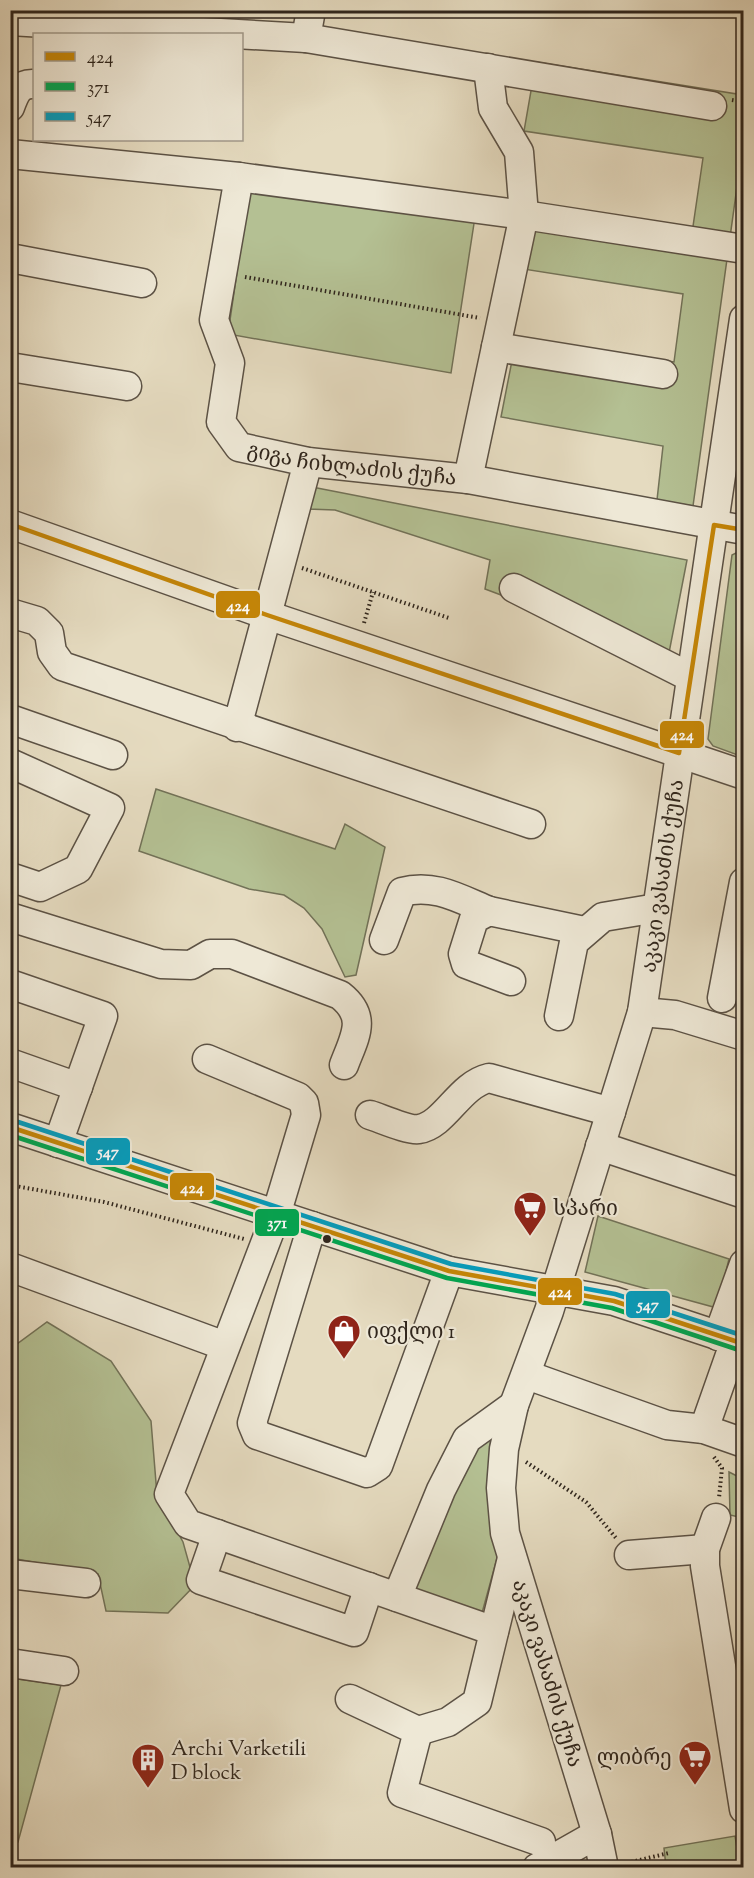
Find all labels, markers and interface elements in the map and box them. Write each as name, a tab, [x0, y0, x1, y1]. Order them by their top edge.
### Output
legend	[33, 33, 243, 141]
text: 424	[87, 46, 114, 72]
text: 371	[87, 76, 109, 102]
text: 547	[86, 106, 111, 132]
street label: გიგა ჩიხლაძის ქუჩა	[244, 436, 458, 495]
line badge: 424	[215, 590, 261, 619]
text: 424	[225, 596, 250, 619]
line badge: 424	[659, 720, 705, 749]
text: 424	[669, 725, 694, 748]
street label: აკაკი ვასაძის ქუჩა	[635, 777, 693, 975]
line badge: 547	[85, 1137, 131, 1166]
text: 547	[95, 1142, 120, 1165]
line badge: 424	[169, 1172, 215, 1201]
text: 424	[179, 1178, 204, 1201]
supermarket icon: სპარი	[512, 1190, 548, 1237]
place label: სპარი	[553, 1195, 618, 1225]
line badge: 371	[254, 1208, 300, 1237]
text: 371	[267, 1213, 288, 1236]
unlabelled marker	[321, 1233, 333, 1245]
line badge: 424	[537, 1277, 583, 1306]
text: 424	[547, 1282, 572, 1305]
line badge: 547	[625, 1290, 671, 1319]
text: 547	[635, 1295, 660, 1318]
shop icon: იფქლი 1	[326, 1313, 362, 1360]
place label: იფქლი 1	[367, 1318, 455, 1348]
street label: აკაკი ვასაძის ქუჩა	[503, 1576, 589, 1771]
place label: Archi Varketili D block	[171, 1735, 306, 1789]
supermarket icon: ლიბრე	[677, 1739, 713, 1786]
building icon: Archi Varketili D block	[130, 1742, 166, 1789]
place label: ლიბრე	[597, 1744, 672, 1774]

